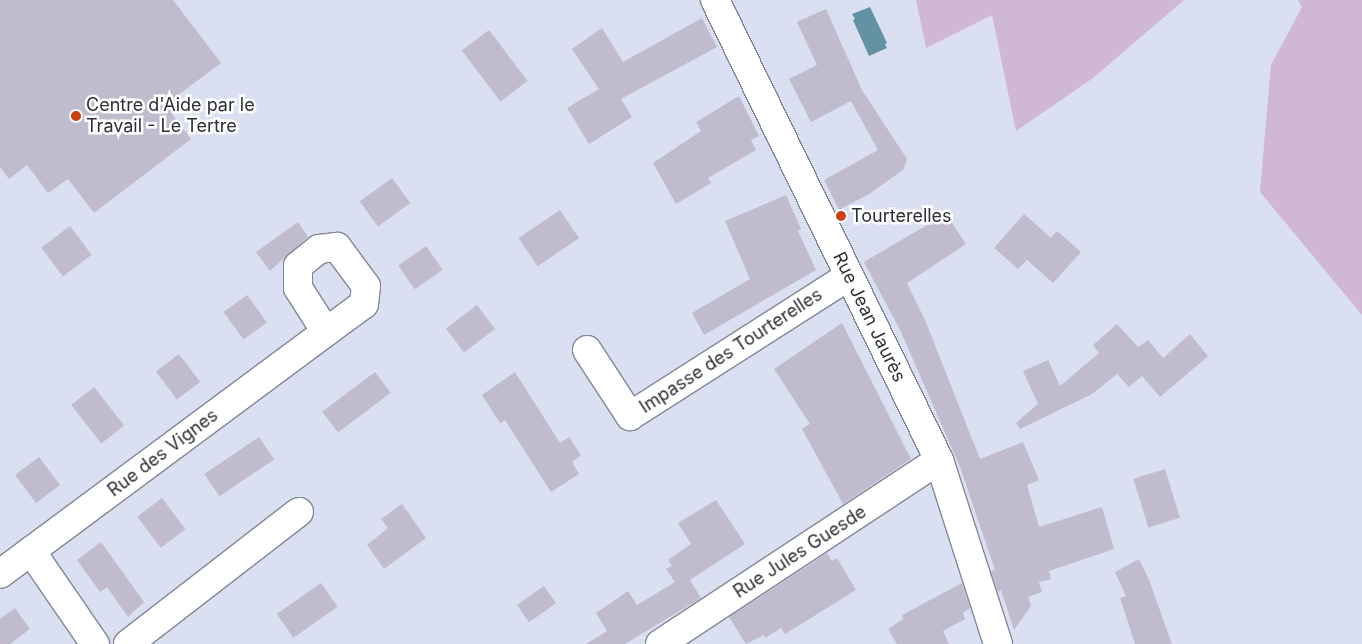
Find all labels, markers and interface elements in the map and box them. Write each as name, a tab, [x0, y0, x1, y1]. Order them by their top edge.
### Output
place label: Centre d'Aide par le Travail - Le Tertre	[86, 95, 255, 138]
marker: Centre d'Aide par le Travail - Le Tertre	[70, 110, 82, 122]
place label: Tourterelles	[851, 205, 952, 227]
marker: Tourterelles	[835, 210, 847, 222]
street label: Rue Jean Jaurès	[828, 248, 910, 386]
street label: Impasse des Tourterelles	[636, 284, 826, 418]
street label: Rue des Vignes	[104, 405, 222, 501]
street label: Rue Jules Guesde	[730, 501, 870, 603]

